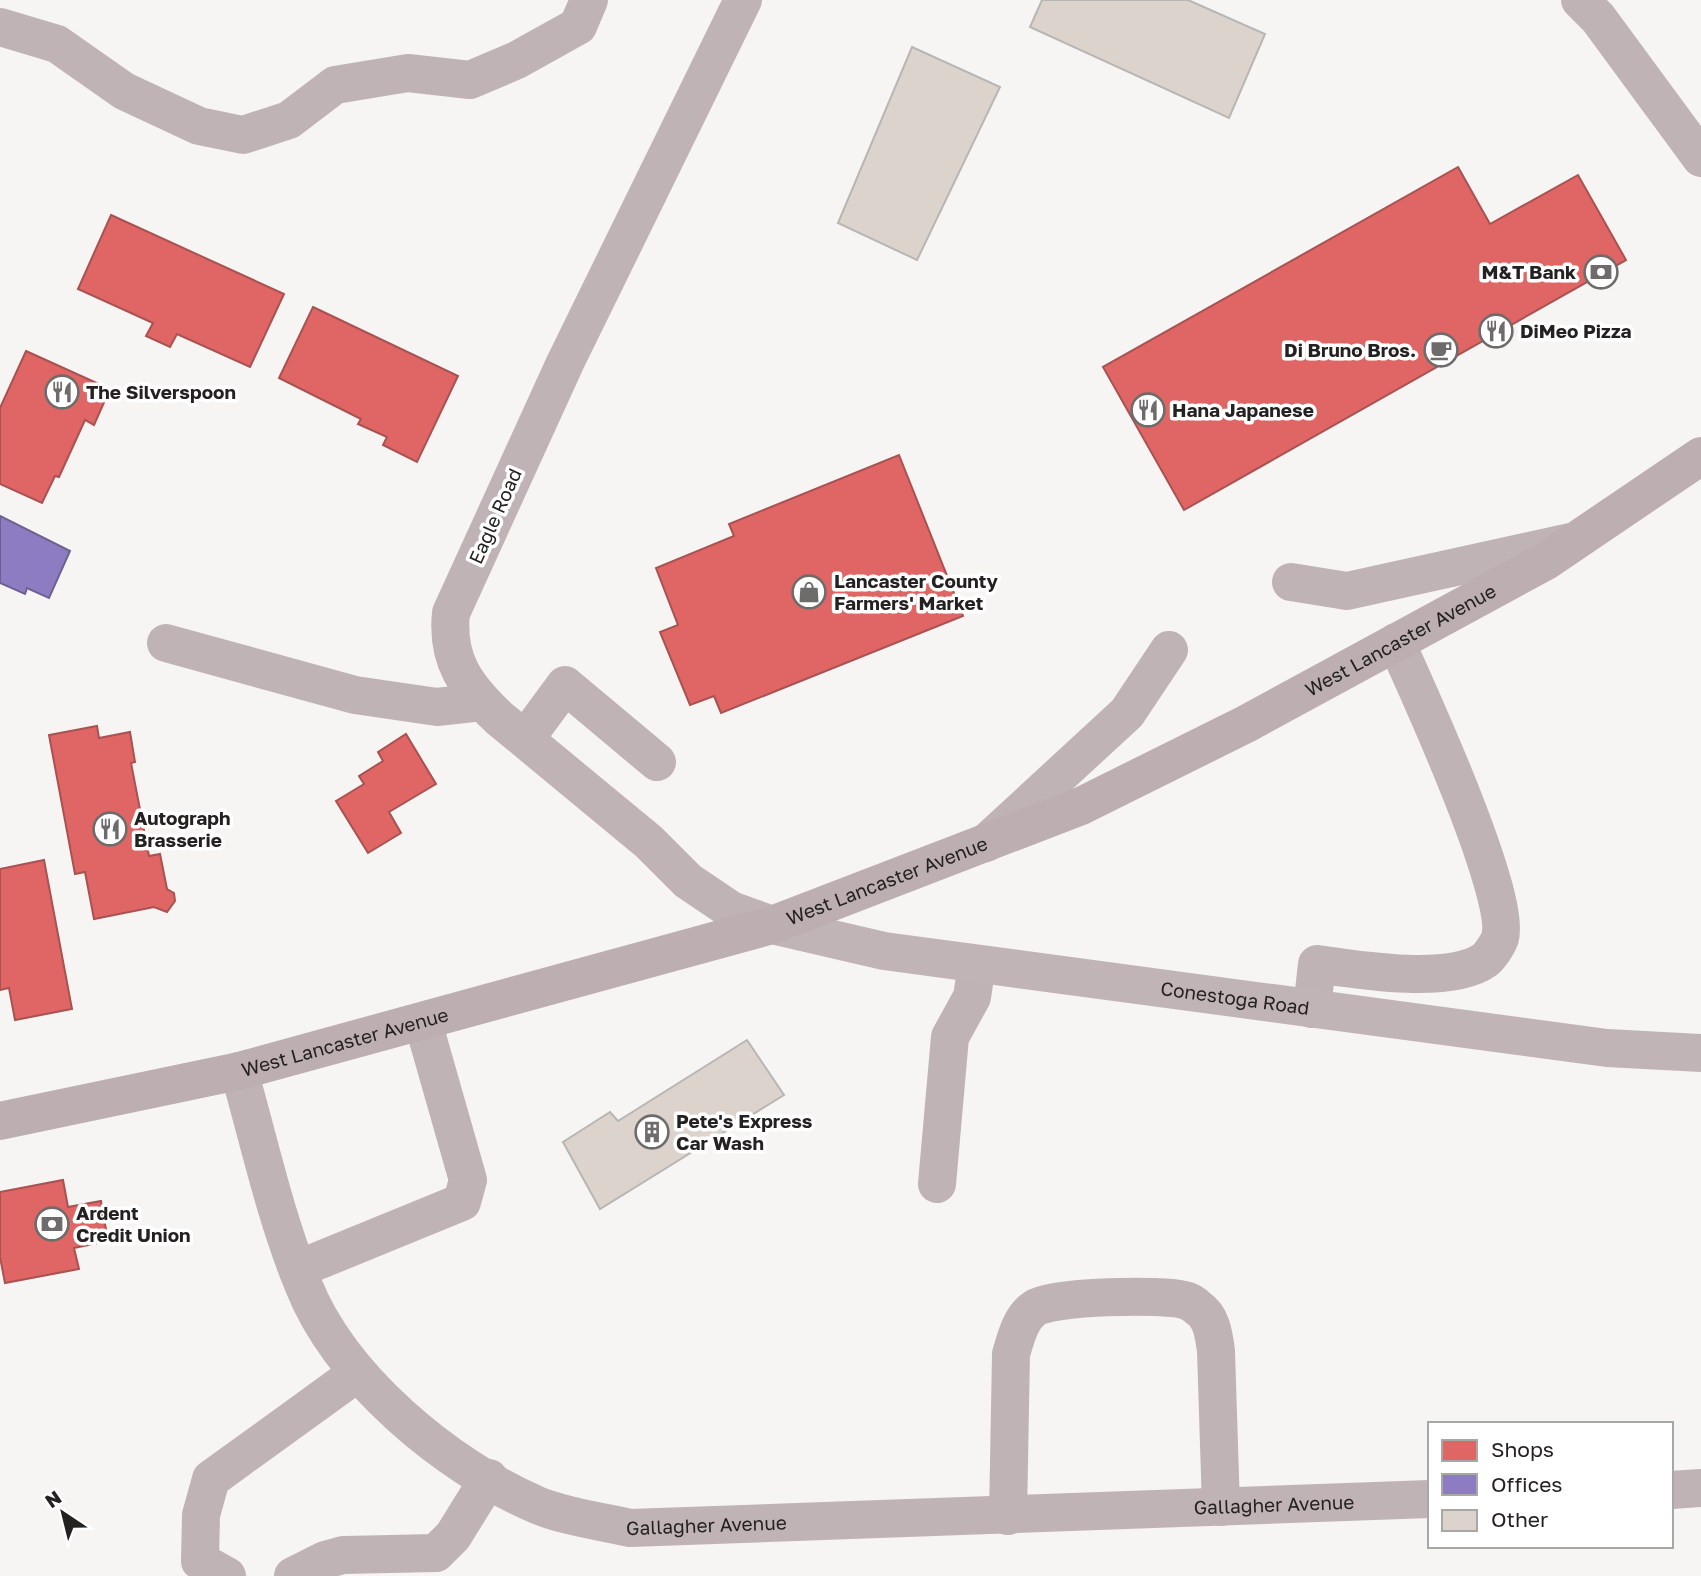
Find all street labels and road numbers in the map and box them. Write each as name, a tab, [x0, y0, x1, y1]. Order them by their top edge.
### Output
street label: Eagle Road	[463, 465, 526, 567]
street label: West Lancaster Avenue	[1301, 579, 1500, 701]
street label: West Lancaster Avenue	[783, 831, 991, 929]
street label: Conestoga Road	[1159, 976, 1311, 1019]
street label: West Lancaster Avenue	[239, 1002, 451, 1081]
street label: Gallagher Avenue	[1193, 1490, 1355, 1519]
street label: Gallagher Avenue	[626, 1510, 787, 1539]

